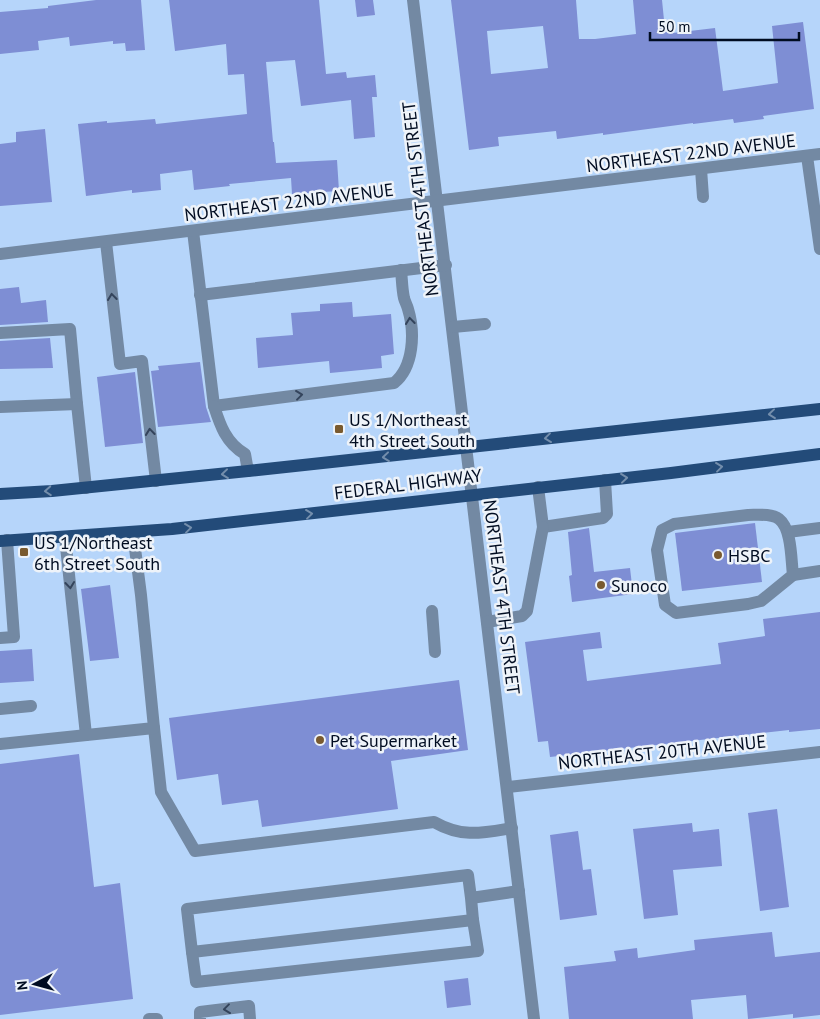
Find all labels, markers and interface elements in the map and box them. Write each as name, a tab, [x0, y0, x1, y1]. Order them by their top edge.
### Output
scale bar	[650, 10, 799, 42]
text: 50 m	[658, 17, 691, 36]
street label: NORTHEAST 4TH STREET	[397, 100, 443, 298]
street label: NORTHEAST 22ND AVENUE	[585, 129, 797, 177]
street label: NORTHEAST 22ND AVENUE	[183, 178, 395, 226]
one-way arrow	[107, 292, 118, 300]
one-way arrow	[405, 317, 416, 325]
one-way arrow	[296, 390, 304, 401]
place label: US 1/Northeast 4th Street South	[349, 408, 475, 452]
one-way arrow	[767, 408, 775, 419]
marker: US 1/Northeast 4th Street South	[333, 423, 345, 435]
one-way arrow	[145, 428, 156, 436]
one-way arrow	[543, 432, 551, 443]
one-way arrow	[382, 451, 390, 462]
one-way arrow	[715, 462, 723, 473]
street label: FEDERAL HIGHWAY	[333, 464, 483, 504]
one-way arrow	[220, 468, 228, 479]
one-way arrow	[620, 473, 628, 484]
one-way arrow	[44, 485, 52, 496]
street label: NORTHEAST 4TH STREET	[479, 498, 525, 696]
one-way arrow	[305, 509, 313, 520]
one-way arrow	[185, 523, 193, 534]
place label: US 1/Northeast 6th Street South	[34, 531, 160, 575]
place label: HSBC	[728, 544, 770, 567]
marker: US 1/Northeast 6th Street South	[18, 546, 30, 558]
marker: HSBC	[712, 549, 724, 561]
place label: Sunoco	[611, 574, 667, 597]
marker: Sunoco	[595, 579, 607, 591]
one-way arrow	[64, 581, 75, 589]
place label: Pet Supermarket	[330, 729, 457, 752]
street label: NORTHEAST 20TH AVENUE	[557, 730, 767, 774]
marker: Pet Supermarket	[314, 734, 326, 746]
north arrow	[10, 959, 60, 1009]
text: N	[13, 980, 32, 991]
one-way arrow	[223, 1003, 231, 1014]

